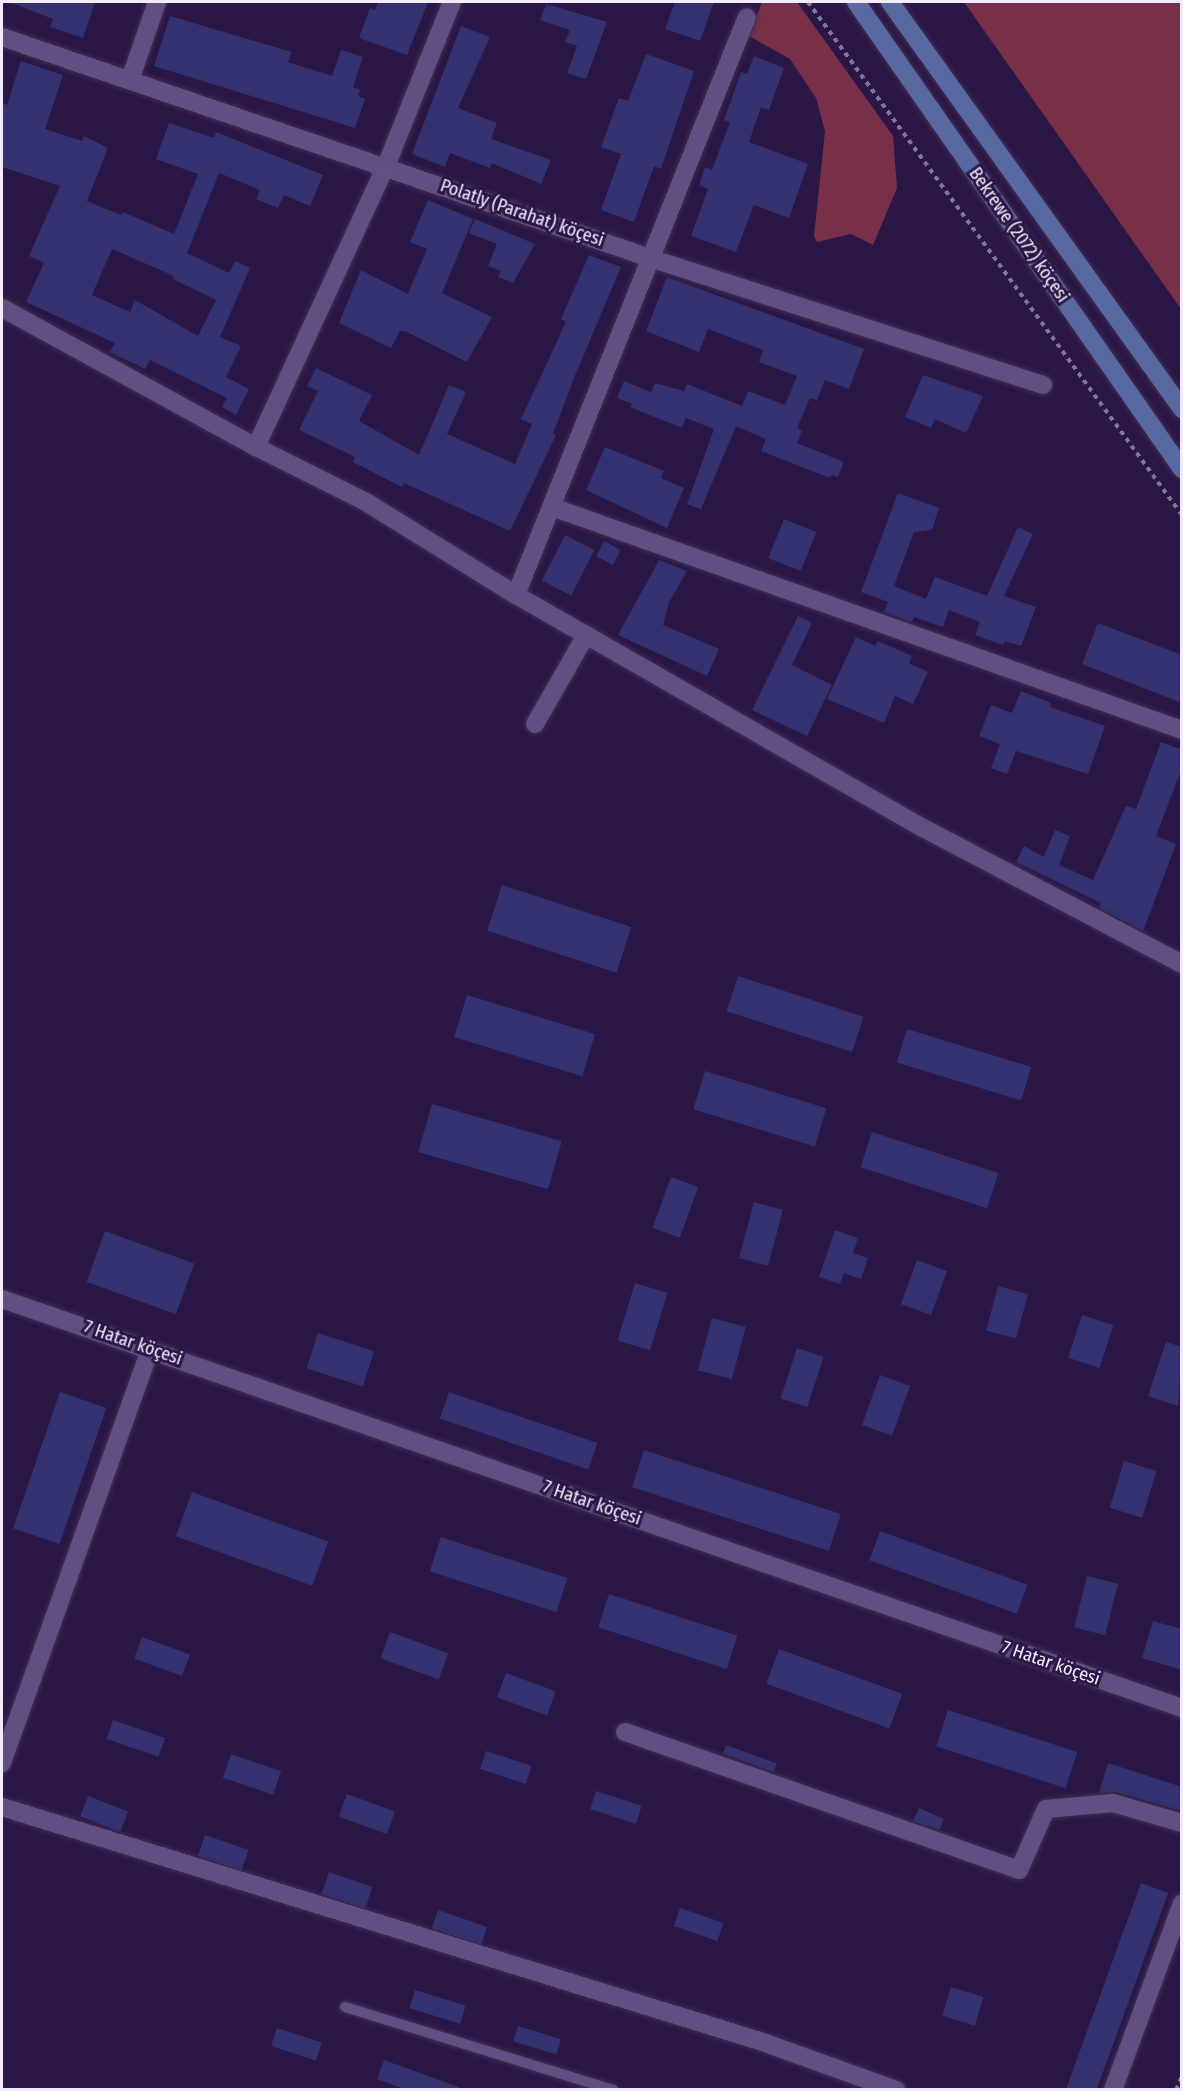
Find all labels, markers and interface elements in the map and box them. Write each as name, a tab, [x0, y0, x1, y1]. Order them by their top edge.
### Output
street label: Bekrewe (2072) köçesi	[964, 163, 1074, 307]
street label: Polatly (Parahat) köçesi	[437, 175, 607, 251]
street label: 7 Hatar köçesi	[81, 1316, 185, 1370]
street label: 7 Hatar köçesi	[540, 1476, 644, 1530]
street label: 7 Hatar köçesi	[999, 1636, 1103, 1690]

